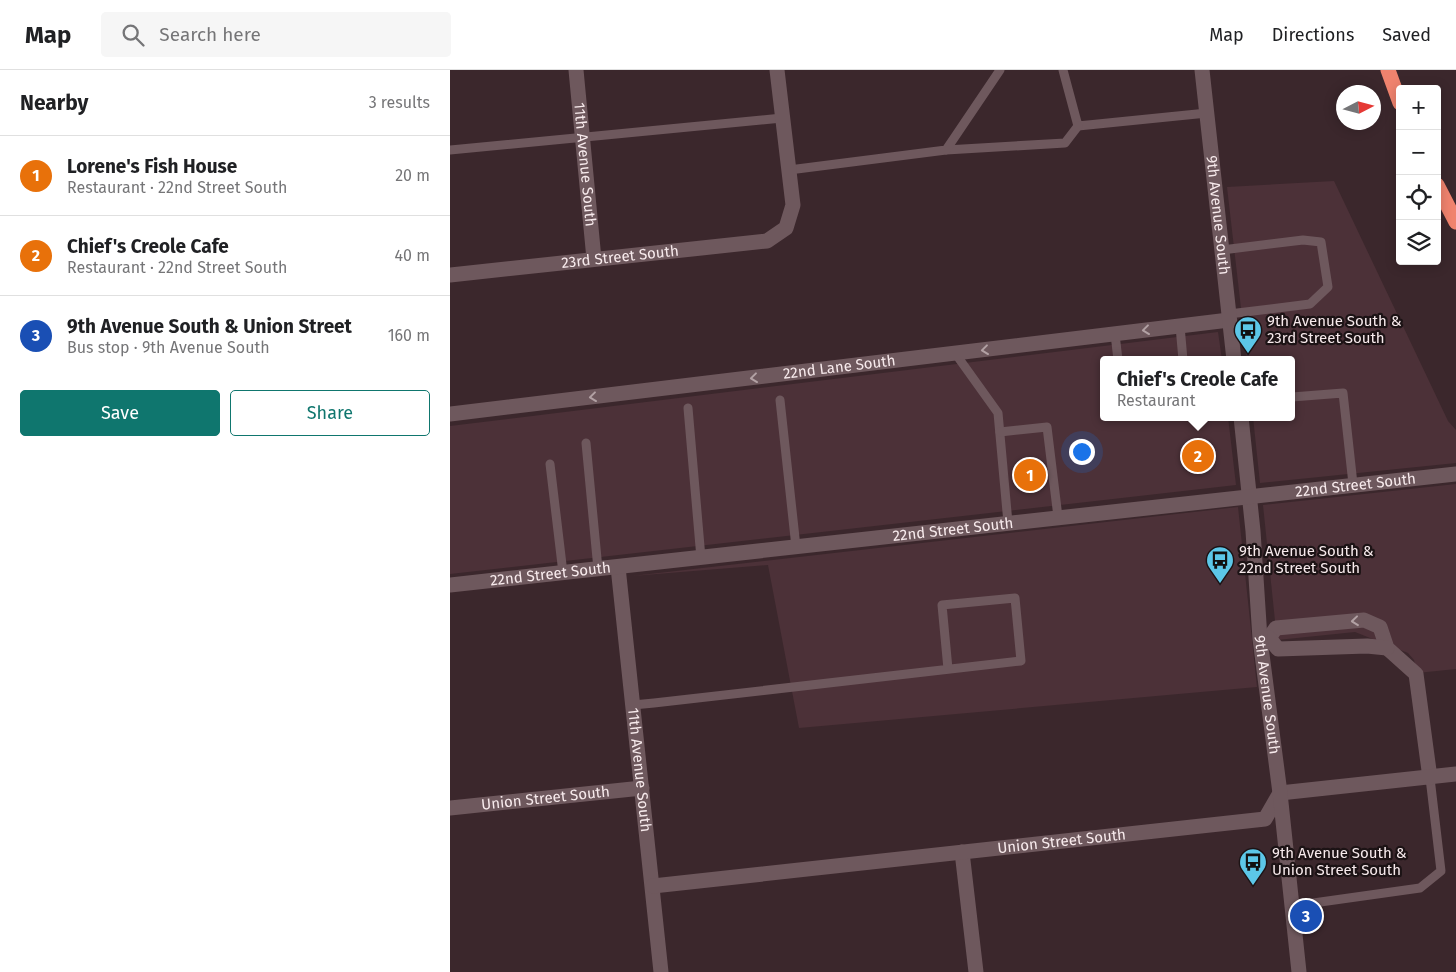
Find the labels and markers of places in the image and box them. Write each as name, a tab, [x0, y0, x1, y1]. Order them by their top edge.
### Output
place label: 9th Avenue South & 23rd Street South	[1267, 312, 1402, 347]
bus stop icon: 9th Avenue South & 23rd Street South	[1233, 315, 1263, 354]
pin: 2	[1182, 437, 1214, 475]
pin: 1	[1014, 456, 1046, 494]
place label: 9th Avenue South & 22nd Street South	[1239, 542, 1374, 577]
bus stop icon: 9th Avenue South & 22nd Street South	[1205, 545, 1235, 584]
place label: 9th Avenue South & Union Street South	[1272, 844, 1407, 879]
bus stop icon: 9th Avenue South & Union Street South	[1238, 847, 1268, 886]
pin: 3	[1290, 897, 1322, 935]

